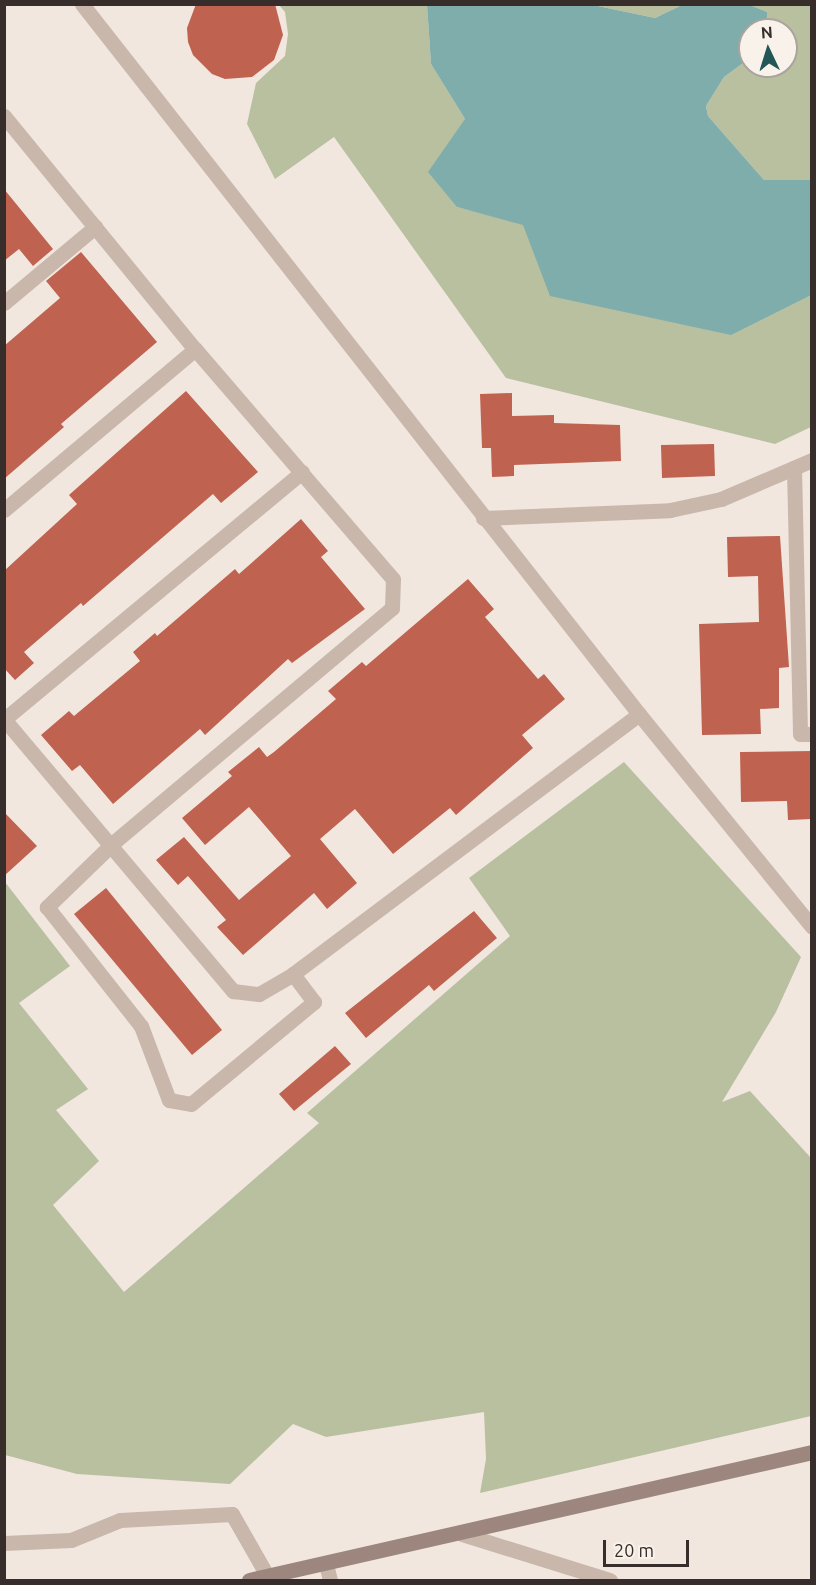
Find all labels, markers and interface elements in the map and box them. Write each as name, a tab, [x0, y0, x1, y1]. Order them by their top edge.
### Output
north arrow	[738, 18, 798, 78]
text: N	[760, 23, 773, 41]
scale bar	[606, 1528, 692, 1566]
text: 20 m	[614, 1540, 654, 1560]

